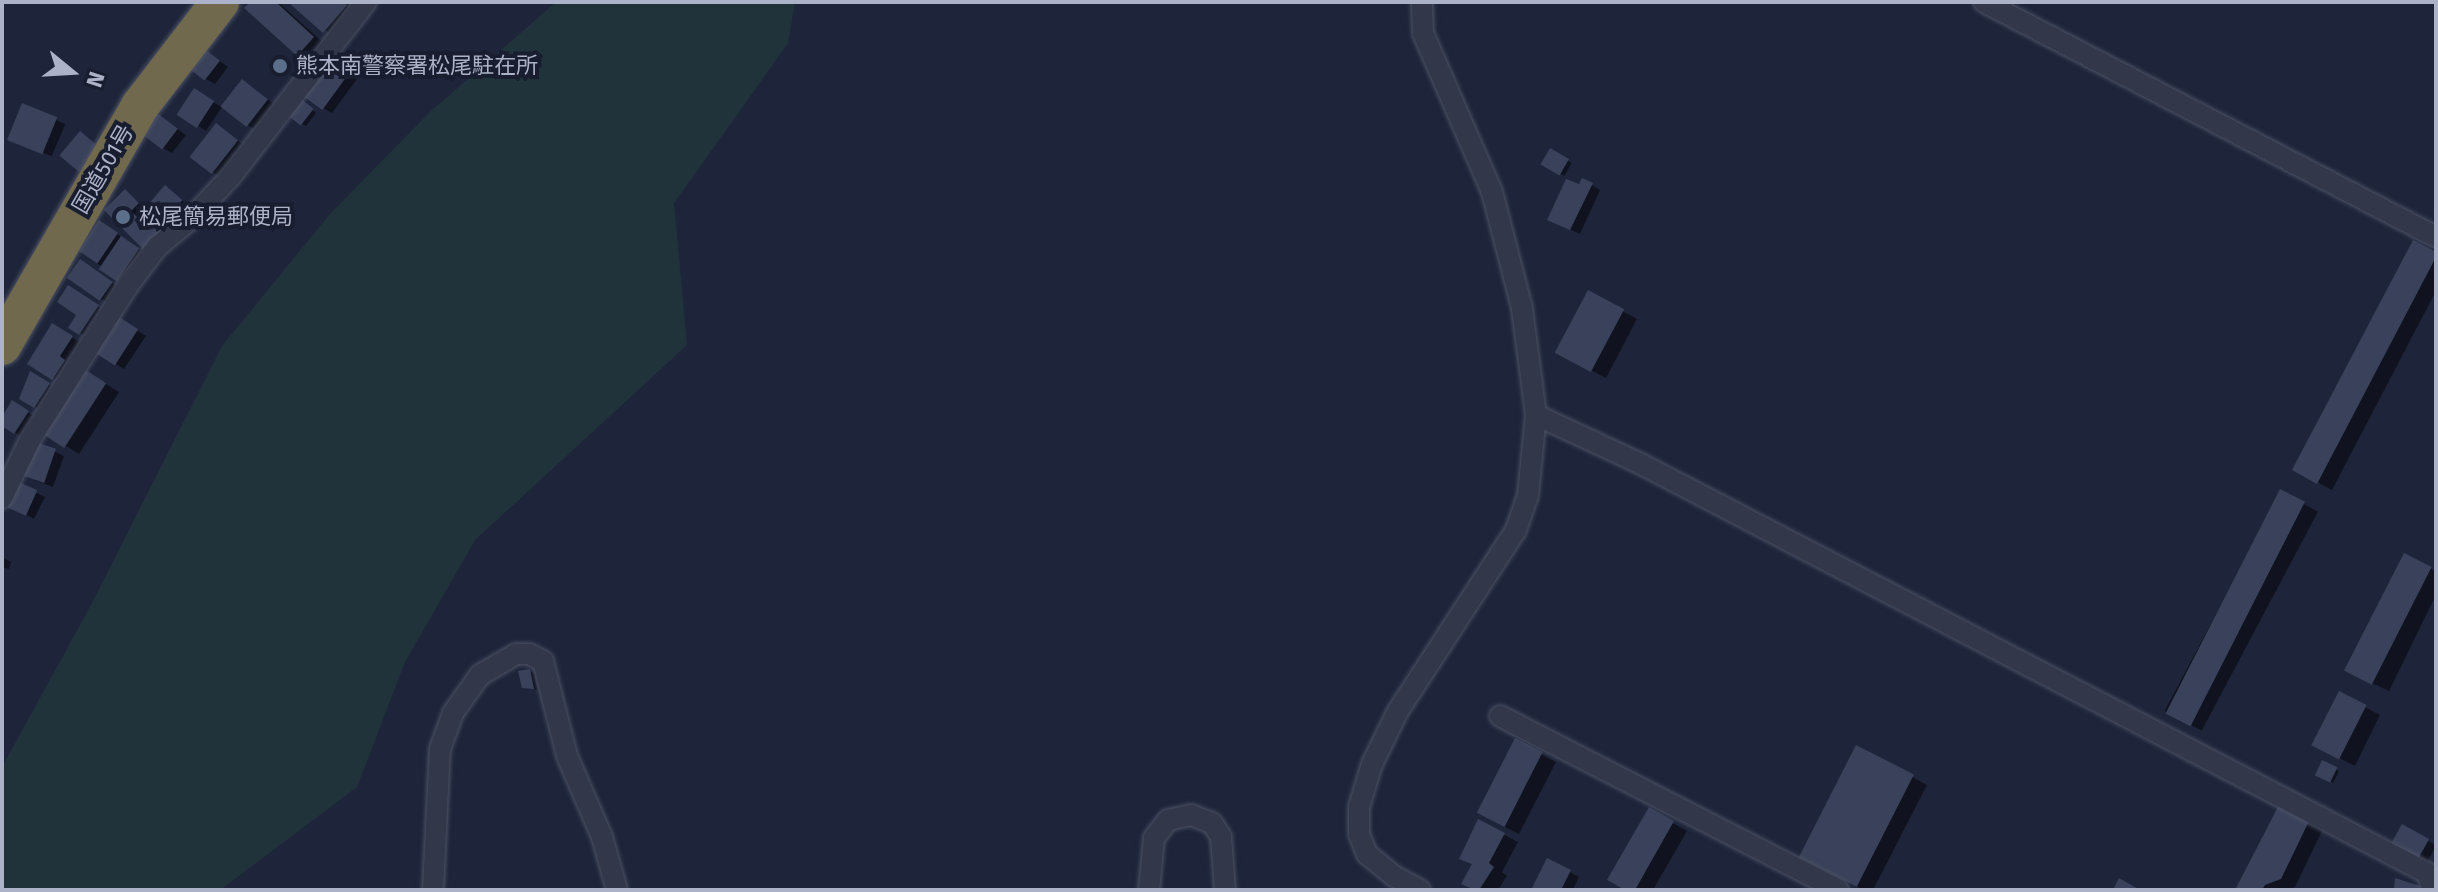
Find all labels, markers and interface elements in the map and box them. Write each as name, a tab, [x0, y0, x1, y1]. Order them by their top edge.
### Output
north arrow	[32, 32, 112, 112]
place label: 熊本南警察署松尾駐在所	[296, 53, 538, 79]
marker: 熊本南警察署松尾駐在所	[271, 57, 289, 75]
text: N	[80, 68, 110, 91]
street label: 国道501号	[67, 120, 139, 218]
place label: 松尾簡易郵便局	[139, 204, 293, 230]
marker: 松尾簡易郵便局	[114, 208, 132, 226]

